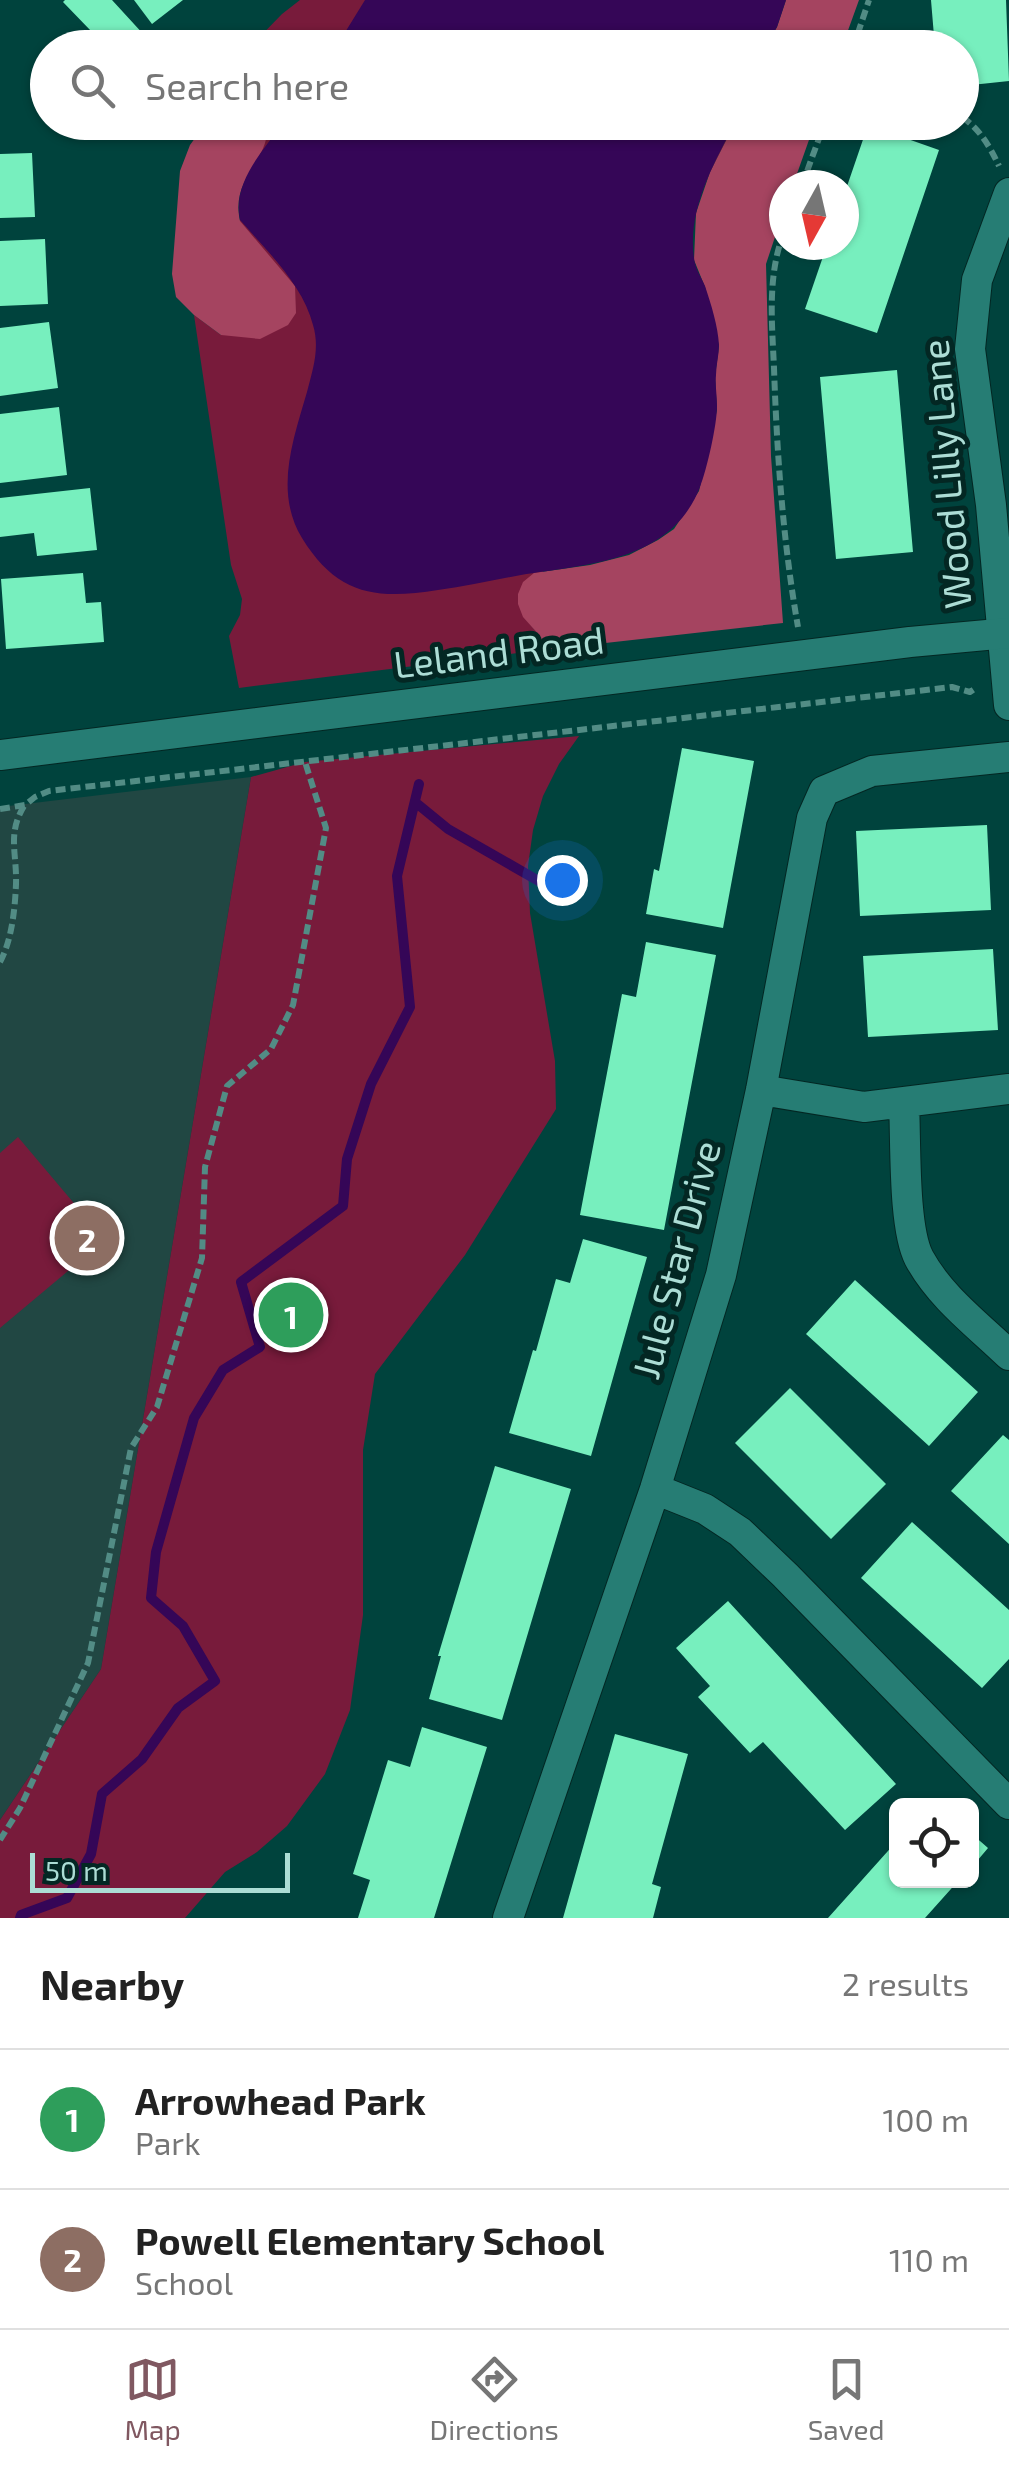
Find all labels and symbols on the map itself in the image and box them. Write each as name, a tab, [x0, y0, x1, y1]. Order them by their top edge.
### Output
north arrow	[769, 170, 859, 260]
street label: Wood Lilly Lane	[910, 338, 980, 611]
street label: Leland Road	[391, 615, 607, 687]
your location	[537, 855, 588, 906]
street label: Jule Star Drive	[621, 1136, 729, 1383]
pin: 2	[54, 1200, 120, 1276]
pin: 1	[258, 1278, 324, 1352]
scale bar	[30, 1848, 290, 1892]

